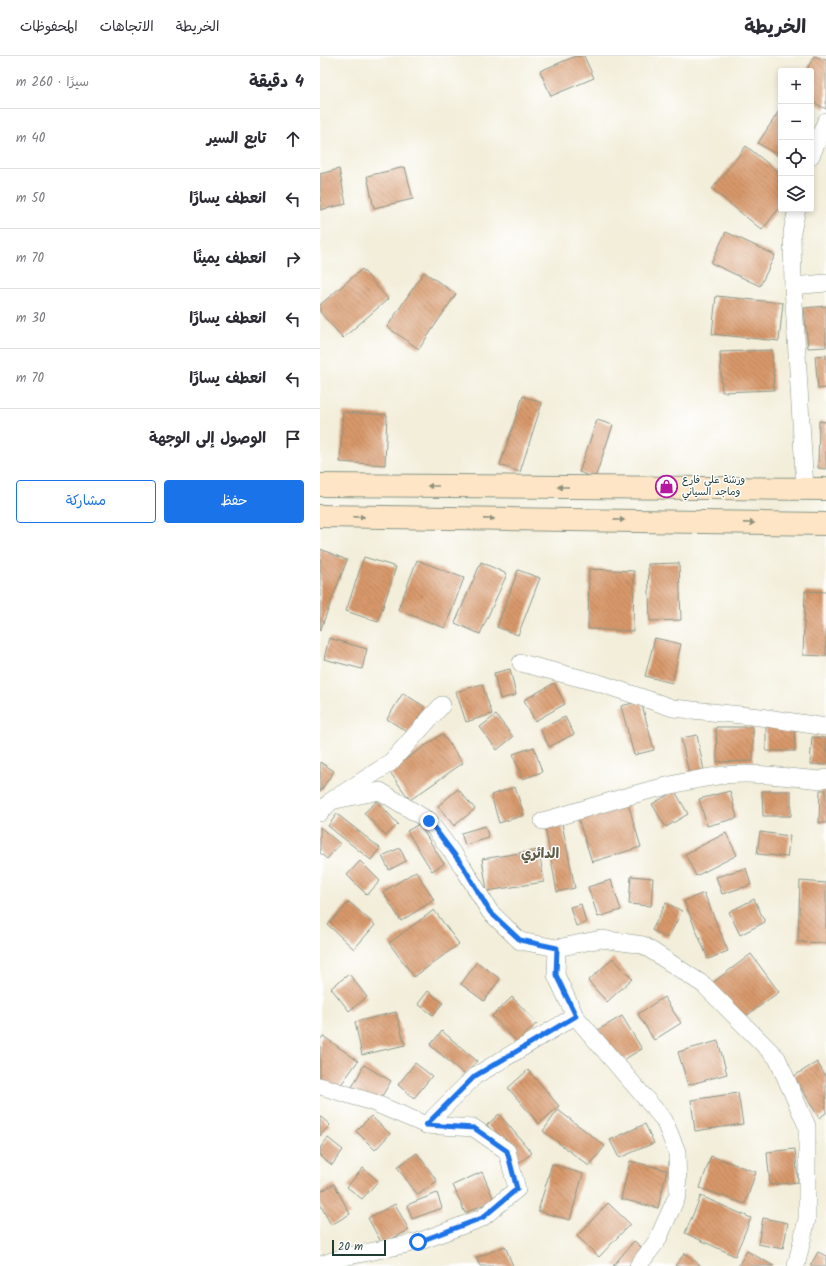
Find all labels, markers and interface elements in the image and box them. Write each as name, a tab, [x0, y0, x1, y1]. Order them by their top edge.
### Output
text: الخريطة	[744, 13, 806, 43]
text: المحفوظات	[20, 16, 78, 38]
text: الاتجاهات	[100, 16, 154, 38]
text: الخريطة	[176, 16, 219, 38]
map controls	[778, 68, 814, 212]
button: +	[778, 68, 814, 104]
text: 4 دقيقة	[249, 69, 304, 96]
text: سيرًا · 260 m	[16, 72, 89, 93]
button: −	[778, 104, 814, 140]
text: تابع السير	[207, 127, 266, 151]
text: 40 m	[16, 128, 45, 149]
icon: ahead	[282, 128, 304, 150]
button: locate	[778, 140, 814, 176]
button: layers	[778, 176, 814, 212]
text: انعطف يسارًا	[189, 187, 266, 211]
text: 50 m	[16, 188, 45, 209]
icon: left	[282, 188, 304, 210]
text: انعطف يمينًا	[193, 247, 266, 271]
text: 70 m	[16, 248, 44, 269]
icon: right	[282, 248, 304, 270]
text: انعطف يسارًا	[189, 307, 266, 331]
text: 30 m	[16, 308, 46, 329]
icon: left	[282, 308, 304, 330]
text: انعطف يسارًا	[189, 367, 266, 391]
text: 70 m	[16, 368, 44, 389]
icon: left	[282, 368, 304, 390]
text: الوصول إلى الوجهة	[149, 427, 266, 451]
icon: arrive	[282, 428, 304, 450]
place label: ورشة علي فارع وماجد السياني	[682, 472, 745, 501]
shop icon: ورشة علي فارع وماجد السياني	[654, 473, 680, 499]
button: مشاركة	[16, 480, 156, 523]
button: حفظ	[164, 480, 304, 523]
one-way arrow	[426, 483, 439, 489]
one-way arrow	[556, 484, 569, 490]
one-way arrow	[353, 514, 366, 520]
one-way arrow	[483, 515, 495, 522]
one-way arrow	[613, 517, 625, 524]
one-way arrow	[743, 519, 755, 526]
route end	[420, 812, 438, 830]
district label: الدائري	[521, 843, 559, 865]
route start	[409, 1233, 427, 1251]
scale bar	[332, 1238, 386, 1257]
text: 20 m	[338, 1238, 363, 1256]

